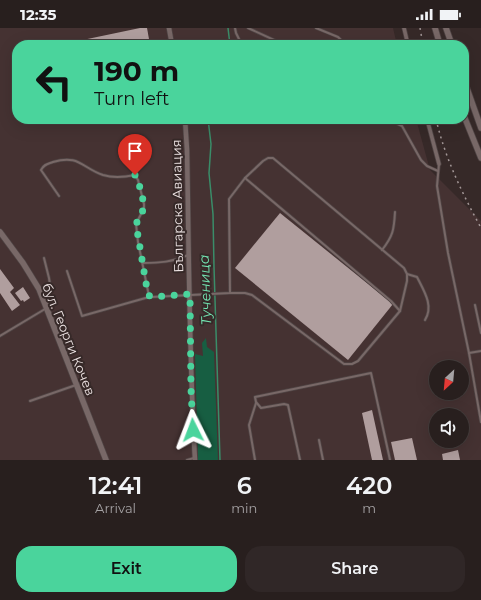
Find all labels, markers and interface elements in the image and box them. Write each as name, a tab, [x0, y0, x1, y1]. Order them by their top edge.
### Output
text: 12:35	[20, 5, 56, 24]
text: 190 m	[94, 54, 179, 88]
icon: left	[28, 56, 80, 108]
text: Turn left	[94, 88, 169, 110]
pin	[118, 134, 152, 175]
street label: Българска Авиация	[168, 139, 186, 273]
icon: arrive	[124, 140, 146, 162]
water label: Тученица	[195, 254, 215, 326]
street label: бул. Георги Кочев	[39, 280, 99, 398]
north arrow	[429, 360, 469, 400]
map controls	[429, 360, 469, 448]
button: sound	[429, 408, 469, 448]
position arrow	[172, 409, 214, 451]
text: 12:41	[89, 471, 142, 500]
text: 6	[237, 471, 252, 500]
text: 420	[346, 471, 392, 500]
text: Arrival	[95, 500, 136, 516]
text: min	[231, 500, 257, 516]
text: m	[362, 500, 376, 516]
button: Exit	[16, 546, 237, 592]
button: Share	[245, 546, 465, 592]

